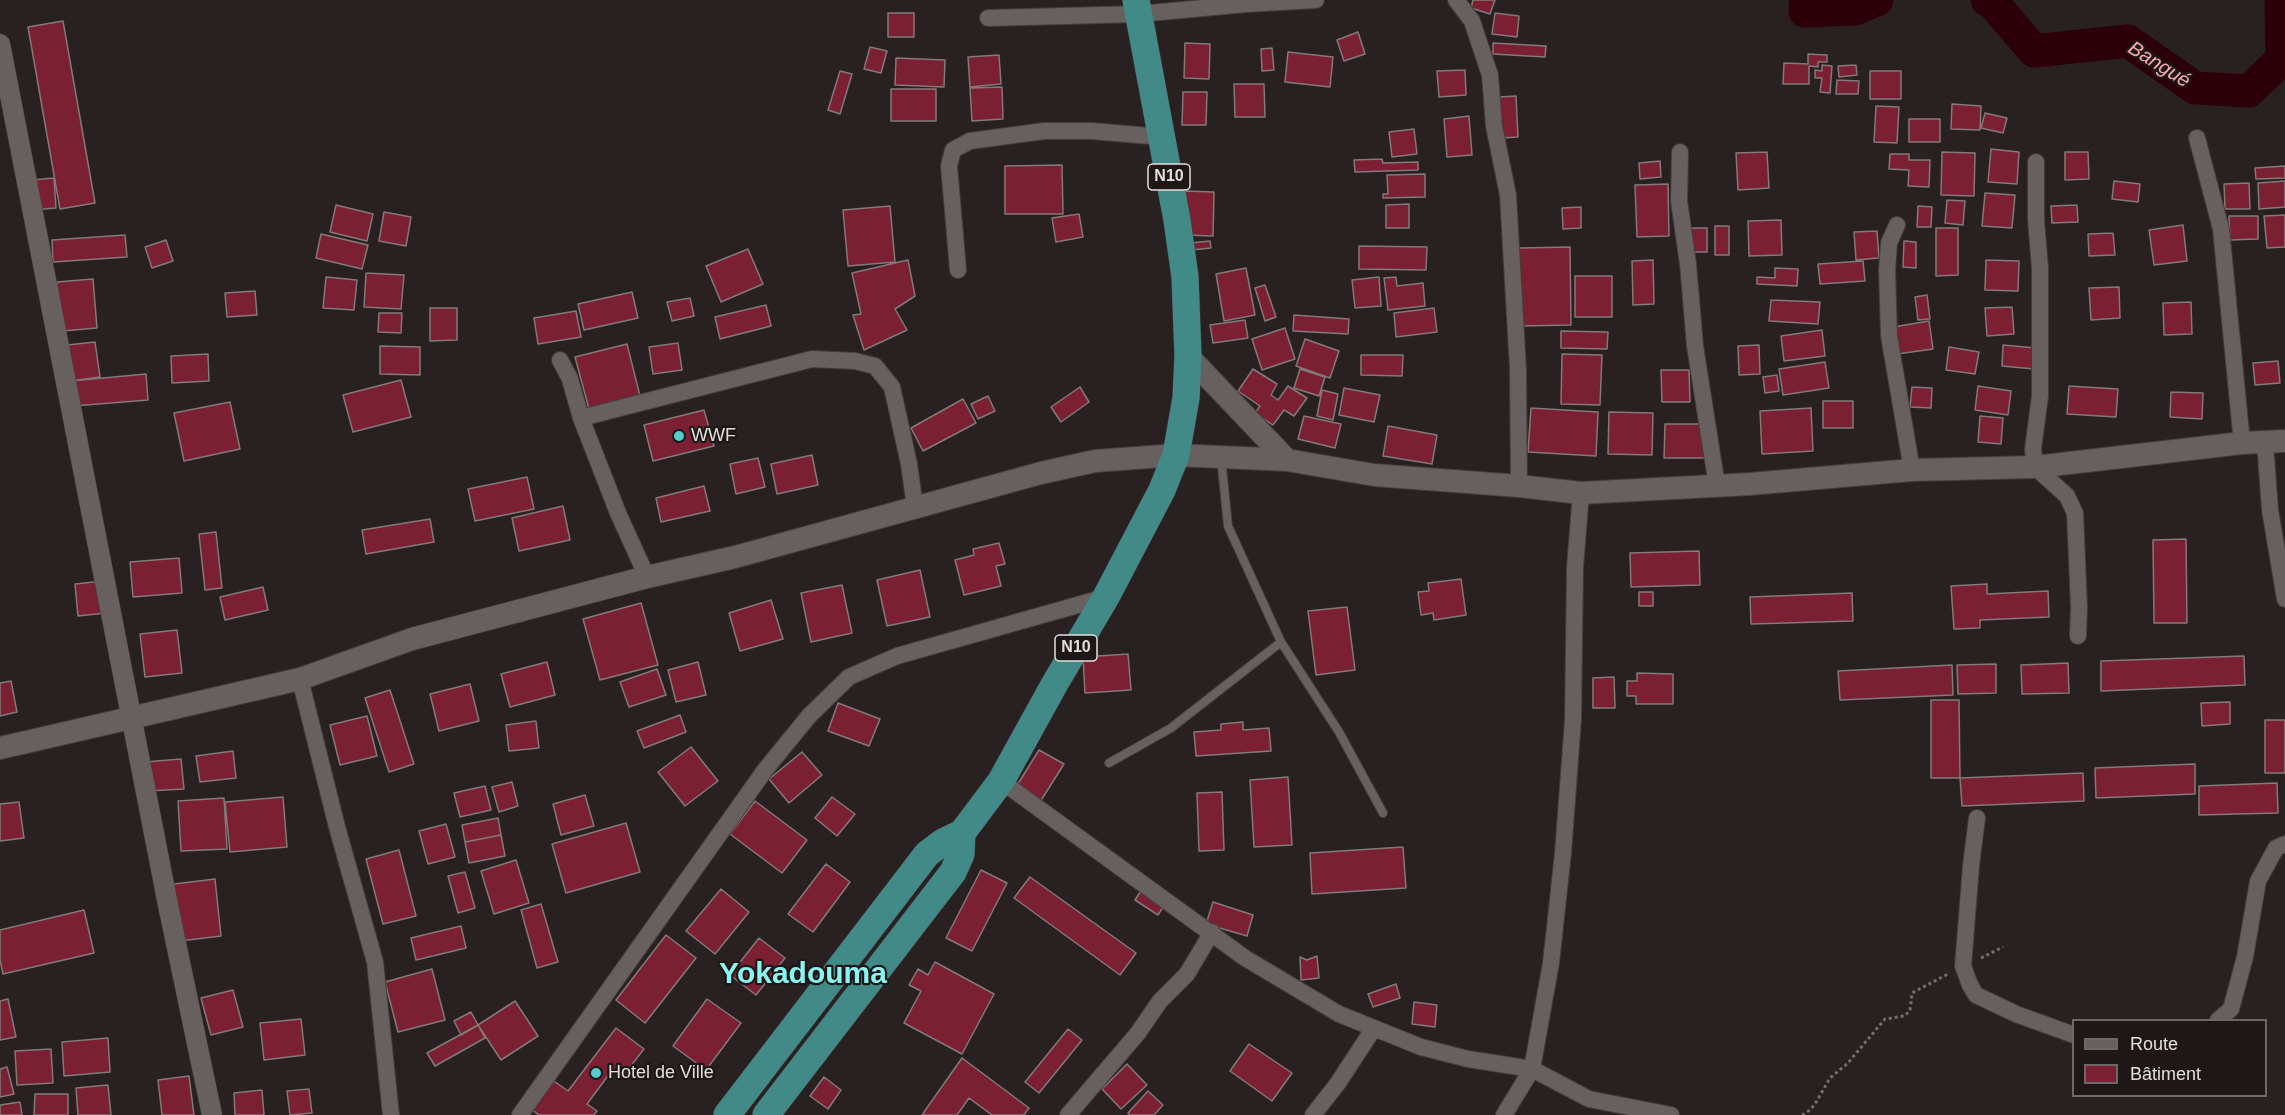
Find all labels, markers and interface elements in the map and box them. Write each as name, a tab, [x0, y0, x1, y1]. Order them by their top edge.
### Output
water label: Bangué	[2123, 37, 2195, 93]
road number: N10	[1148, 164, 1190, 190]
place label: WWF	[691, 425, 736, 447]
marker: WWF	[672, 429, 686, 443]
road number: N10	[1055, 635, 1097, 661]
district label: Yokadouma	[719, 957, 887, 993]
legend	[2072, 1019, 2267, 1097]
text: Route	[2130, 1034, 2178, 1054]
place label: Hotel de Ville	[608, 1062, 714, 1084]
text: Bâtiment	[2130, 1064, 2201, 1084]
marker: Hotel de Ville	[589, 1066, 603, 1080]

